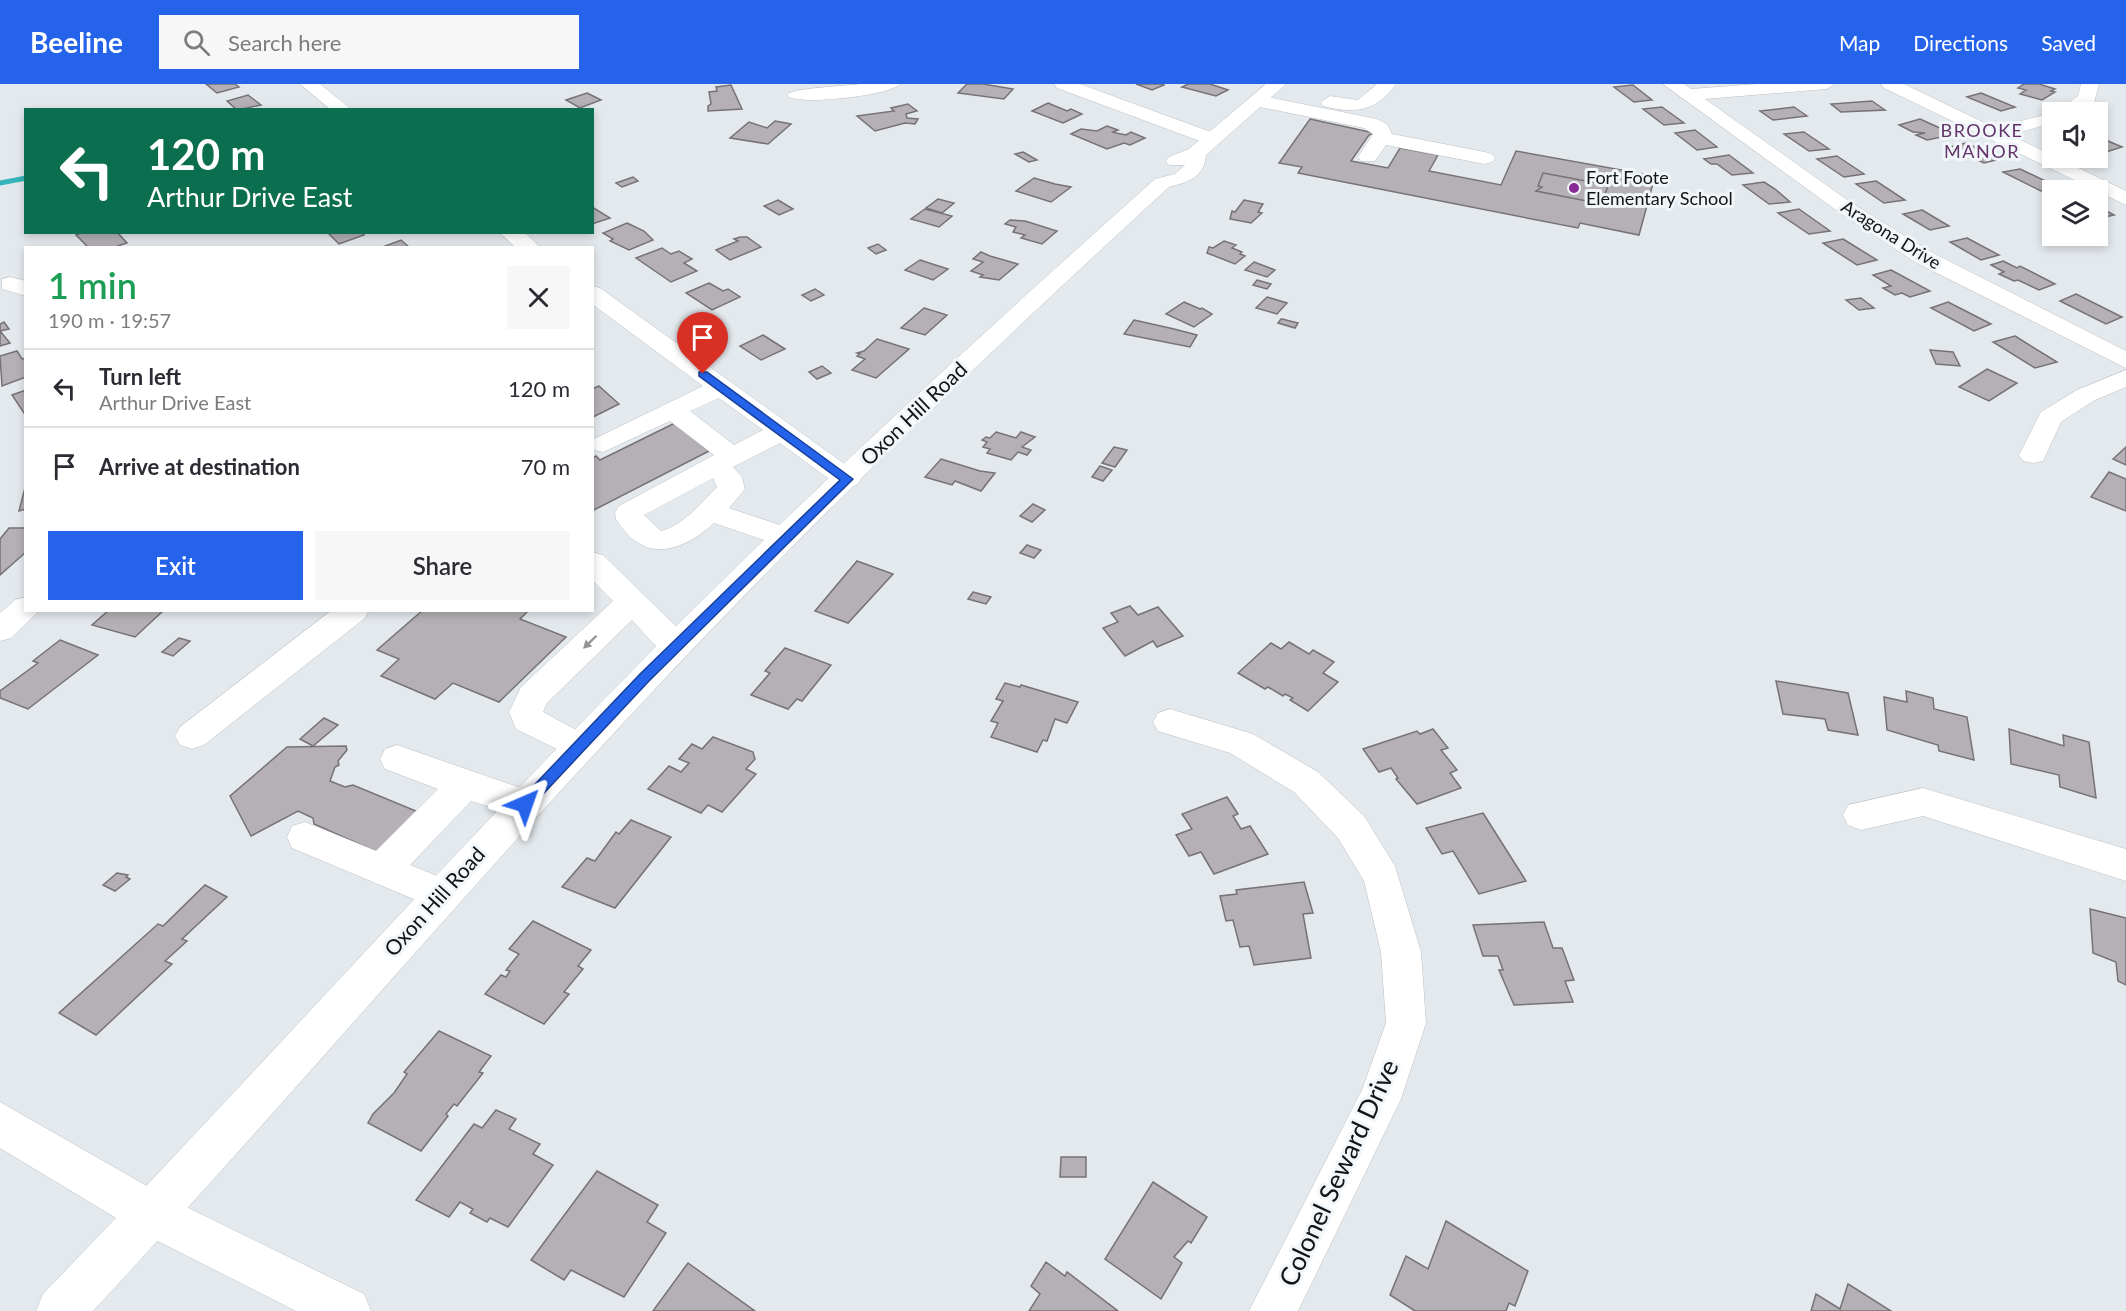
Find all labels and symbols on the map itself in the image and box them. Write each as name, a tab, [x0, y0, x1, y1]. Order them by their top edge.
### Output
district label: BROOKE MANOR	[1941, 119, 2023, 162]
place label: Fort Foote Elementary School	[1586, 166, 1733, 209]
marker: Fort Foote Elementary School	[1567, 181, 1581, 195]
street label: Aragona Drive	[1838, 195, 1945, 274]
pin	[677, 312, 728, 374]
street label: Oxon Hill Road	[855, 356, 971, 470]
one-way arrow	[583, 634, 597, 648]
position arrow	[493, 772, 557, 836]
street label: Oxon Hill Road	[378, 841, 489, 961]
street label: Colonel Seward Drive	[1271, 1054, 1405, 1291]

